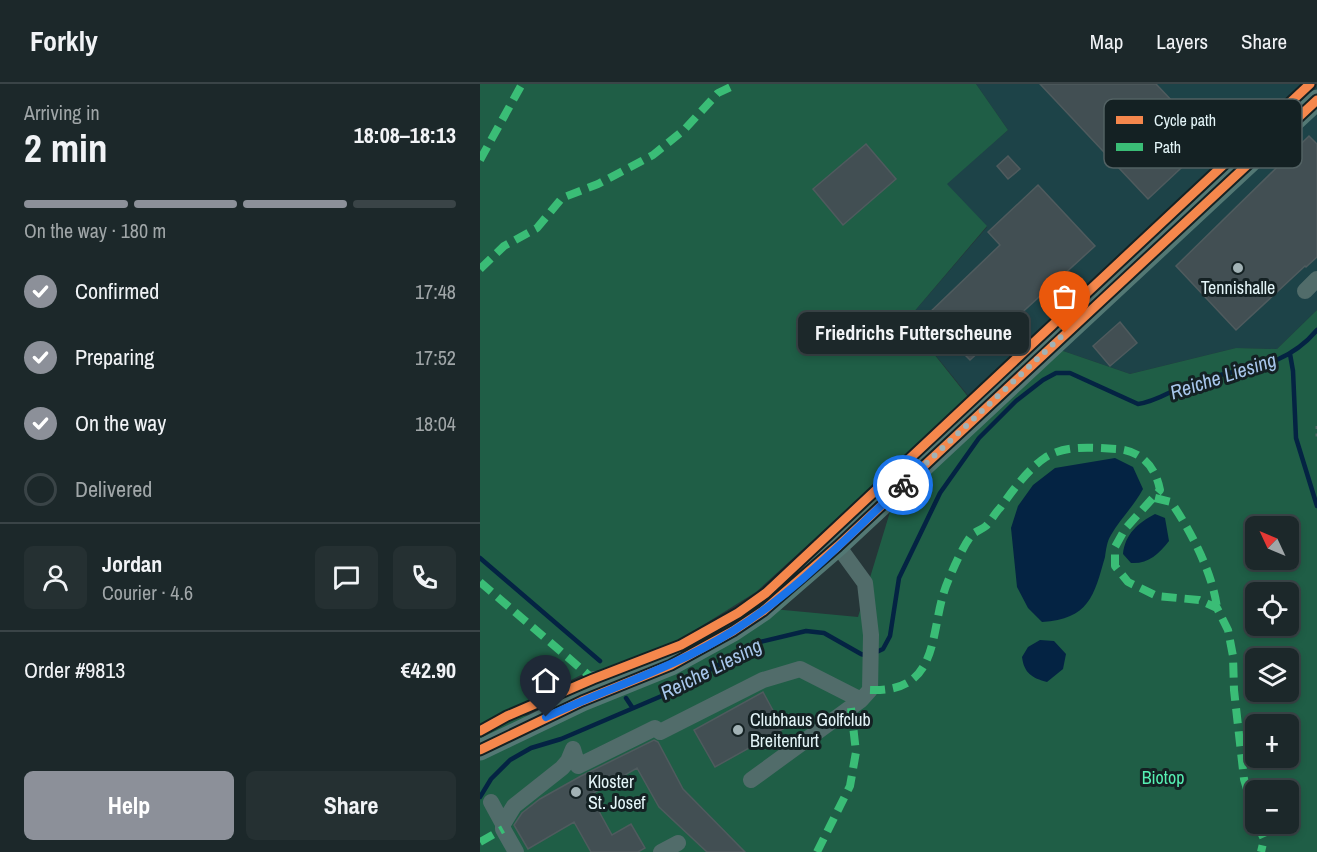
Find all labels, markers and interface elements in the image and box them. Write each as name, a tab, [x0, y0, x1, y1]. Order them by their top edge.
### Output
text: Forkly	[30, 22, 98, 60]
text: Map	[1090, 27, 1123, 56]
text: Layers	[1156, 27, 1208, 56]
text: Share	[1241, 27, 1287, 56]
text: Arriving in	[24, 99, 100, 126]
legend	[1104, 99, 1302, 168]
text: Cycle path	[1154, 109, 1216, 131]
text: 18:08–18:13	[354, 120, 456, 150]
text: 2 min	[24, 122, 108, 174]
text: Path	[1154, 136, 1181, 158]
text: On the way · 180 m	[24, 217, 166, 244]
marker: Tennishalle	[1231, 261, 1245, 275]
pin	[1039, 271, 1090, 333]
icon: check	[24, 275, 57, 308]
place label: Tennishalle	[1201, 275, 1275, 300]
text: Confirmed	[75, 276, 159, 306]
text: 17:48	[415, 278, 456, 305]
icon: bag	[1048, 280, 1081, 313]
callout: Friedrichs Futterscheune	[798, 312, 1029, 354]
text: Friedrichs Futterscheune	[815, 319, 1012, 346]
icon: check	[24, 341, 57, 374]
text: Preparing	[75, 342, 154, 372]
text: 17:52	[415, 344, 456, 371]
water label: Reiche Liesing	[1166, 346, 1279, 405]
icon: check	[24, 407, 57, 440]
text: On the way	[75, 408, 166, 438]
text: 18:04	[415, 410, 456, 437]
courier	[873, 455, 933, 515]
icon: bike	[887, 469, 920, 502]
text: Delivered	[75, 474, 152, 504]
north arrow	[1245, 516, 1299, 570]
map controls	[1245, 516, 1299, 834]
button: person	[24, 546, 87, 609]
button: chat	[315, 546, 378, 609]
button: phone	[393, 546, 456, 609]
text: Jordan	[102, 549, 162, 579]
text: Courier · 4.6	[102, 579, 193, 606]
button: locate	[1245, 582, 1299, 636]
water label: Reiche Liesing	[655, 631, 766, 706]
button: layers	[1245, 648, 1299, 702]
text: Order #9813	[24, 655, 125, 685]
text: €42.90	[401, 655, 456, 685]
pin	[520, 655, 571, 717]
icon: home	[529, 664, 562, 697]
place label: Clubhaus Golfclub Breitenfurt	[750, 707, 871, 753]
button: +	[1245, 714, 1299, 768]
marker: Clubhaus Golfclub Breitenfurt	[731, 723, 745, 737]
park label: Biotop	[1142, 765, 1184, 790]
place label: Kloster St. Josef	[588, 769, 646, 815]
button: Help	[24, 771, 234, 840]
button: Share	[246, 771, 456, 840]
button: −	[1245, 780, 1299, 834]
marker: Kloster St. Josef	[569, 785, 583, 799]

